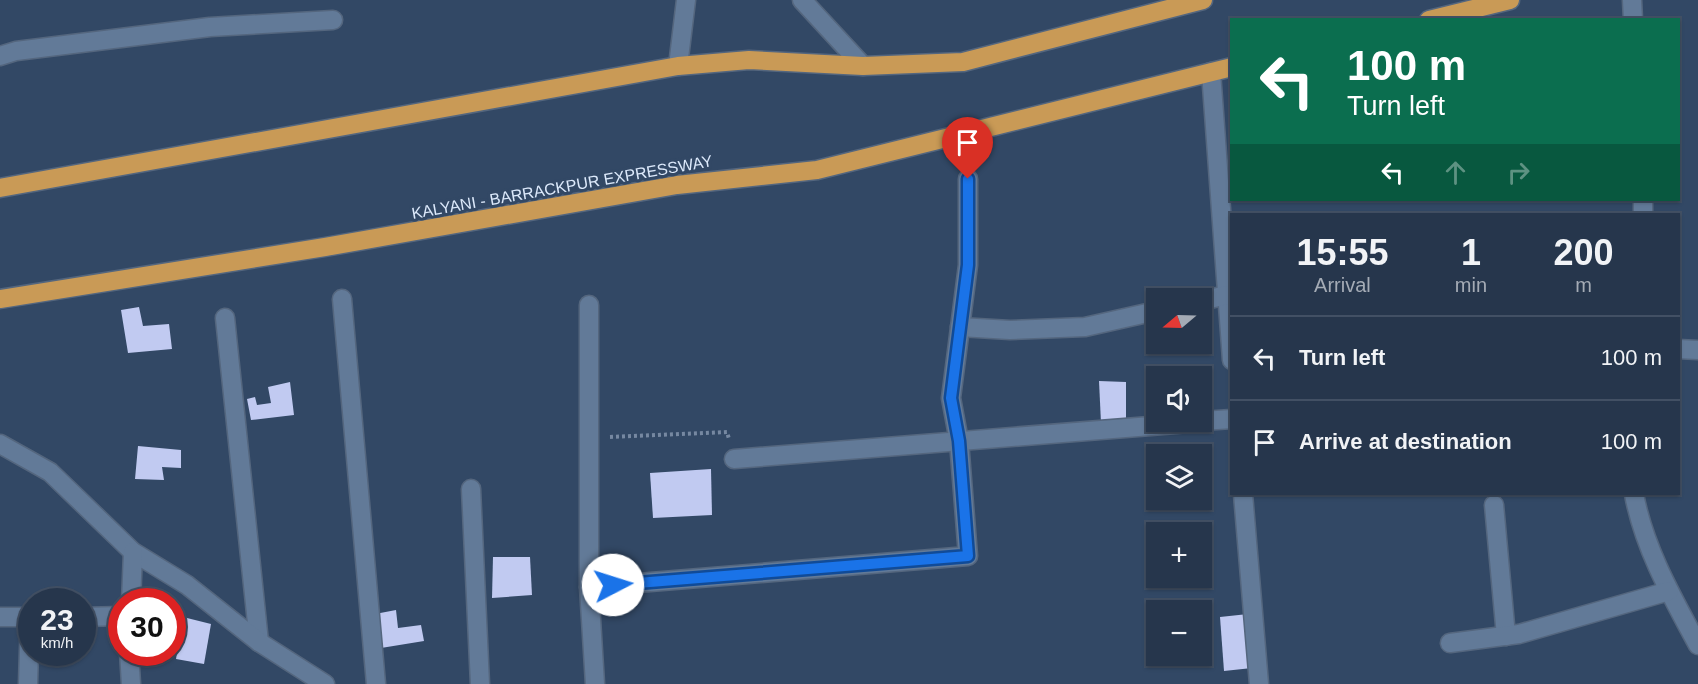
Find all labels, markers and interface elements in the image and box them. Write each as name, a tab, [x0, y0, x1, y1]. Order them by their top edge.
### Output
icon: left	[1248, 42, 1326, 120]
text: 100 m	[1347, 42, 1466, 89]
text: Turn left	[1347, 91, 1445, 121]
pin	[942, 117, 993, 179]
icon: arrive	[951, 126, 984, 159]
street label: KALYANI - BARRACKPUR EXPRESSWAY	[410, 152, 714, 222]
icon: left	[1376, 156, 1409, 189]
icon: ahead	[1439, 156, 1472, 189]
icon: right	[1502, 156, 1535, 189]
text: 15:55	[1296, 232, 1388, 273]
text: 1	[1461, 232, 1481, 273]
text: 200	[1553, 232, 1614, 273]
text: Arrival	[1314, 274, 1371, 296]
text: min	[1455, 274, 1487, 296]
text: m	[1575, 274, 1592, 296]
north arrow	[1146, 288, 1212, 354]
map controls	[1146, 288, 1212, 666]
icon: left	[1248, 342, 1281, 375]
text: Turn left	[1299, 345, 1385, 370]
text: 100 m	[1601, 345, 1662, 370]
button: sound	[1146, 366, 1212, 432]
icon: arrive	[1248, 426, 1281, 459]
text: Arrive at destination	[1299, 429, 1512, 454]
text: 100 m	[1601, 429, 1662, 454]
button: layers	[1146, 444, 1212, 510]
button: +	[1146, 522, 1212, 588]
position arrow	[581, 553, 645, 617]
speed limit sign: 30	[108, 588, 186, 666]
button: −	[1146, 600, 1212, 666]
text: 23	[40, 603, 74, 636]
text: km/h	[41, 634, 73, 651]

